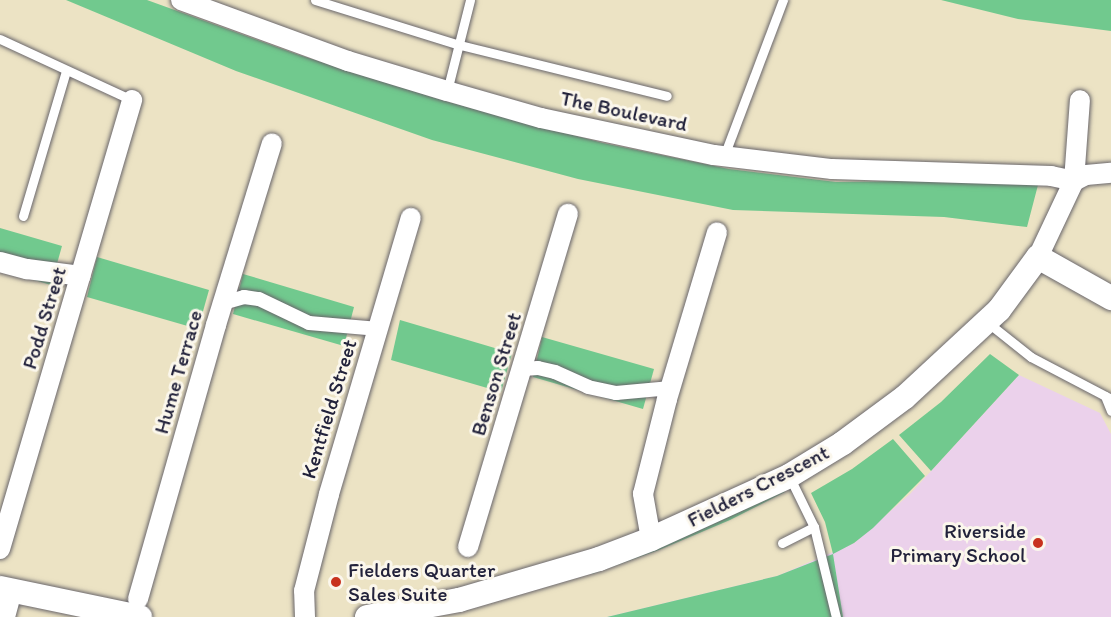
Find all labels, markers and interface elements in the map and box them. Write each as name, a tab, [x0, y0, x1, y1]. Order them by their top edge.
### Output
street label: The Boulevard	[558, 85, 690, 137]
street label: Podd Street	[17, 264, 71, 372]
street label: Hume Terrace	[149, 309, 207, 435]
street label: Benson Street	[465, 309, 527, 439]
street label: Kentfield Street	[296, 336, 362, 482]
street label: Fielders Crescent	[683, 439, 833, 533]
place label: Riverside Primary School	[890, 518, 1026, 568]
marker: Riverside Primary School	[1031, 536, 1045, 550]
place label: Fielders Quarter Sales Suite	[348, 557, 496, 607]
marker: Fielders Quarter Sales Suite	[329, 575, 343, 589]

